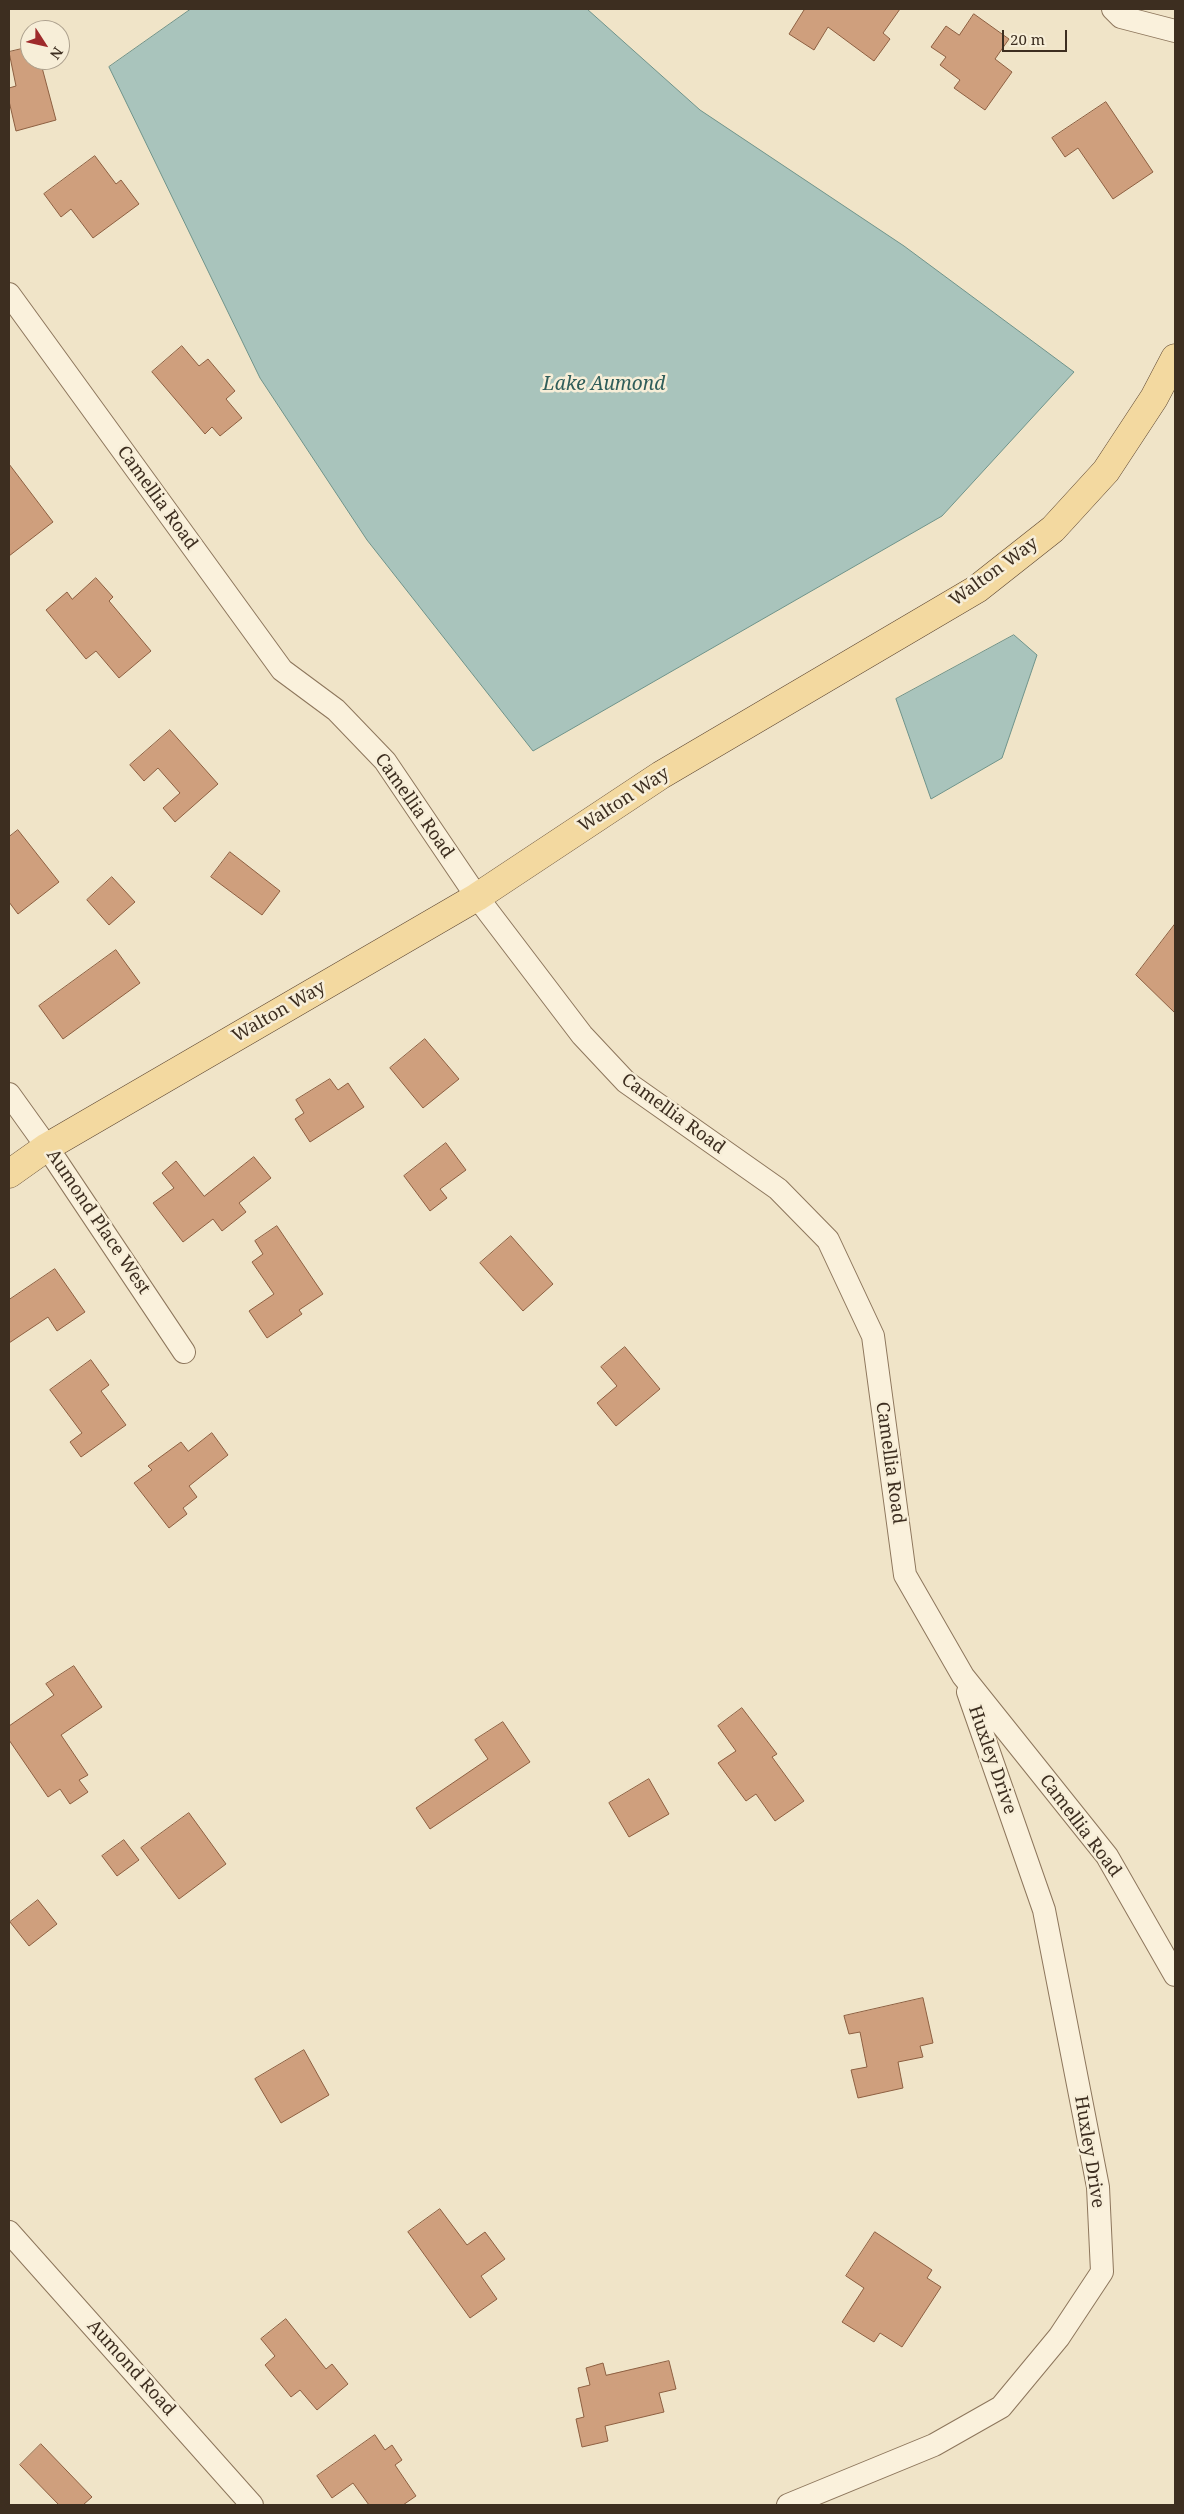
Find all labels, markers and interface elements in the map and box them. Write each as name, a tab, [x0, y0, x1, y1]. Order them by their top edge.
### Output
north arrow	[20, 20, 70, 70]
scale bar	[1004, 20, 1069, 52]
text: 20 m	[1010, 29, 1045, 49]
text: N	[46, 43, 68, 63]
water label: Lake Aumond	[543, 374, 665, 396]
street label: Camellia Road	[112, 442, 202, 554]
street label: Walton Way	[946, 533, 1042, 611]
street label: Camellia Road	[370, 749, 458, 863]
street label: Walton Way	[575, 763, 673, 837]
street label: Walton Way	[229, 977, 329, 1047]
street label: Camellia Road	[617, 1069, 729, 1159]
street label: Aumond Place West	[41, 1145, 155, 1299]
street label: Camellia Road	[871, 1401, 909, 1525]
street label: Huxley Drive	[963, 1703, 1021, 1817]
street label: Camellia Road	[1034, 1770, 1126, 1882]
street label: Huxley Drive	[1069, 2094, 1109, 2210]
street label: Aumond Road	[82, 2315, 180, 2421]

